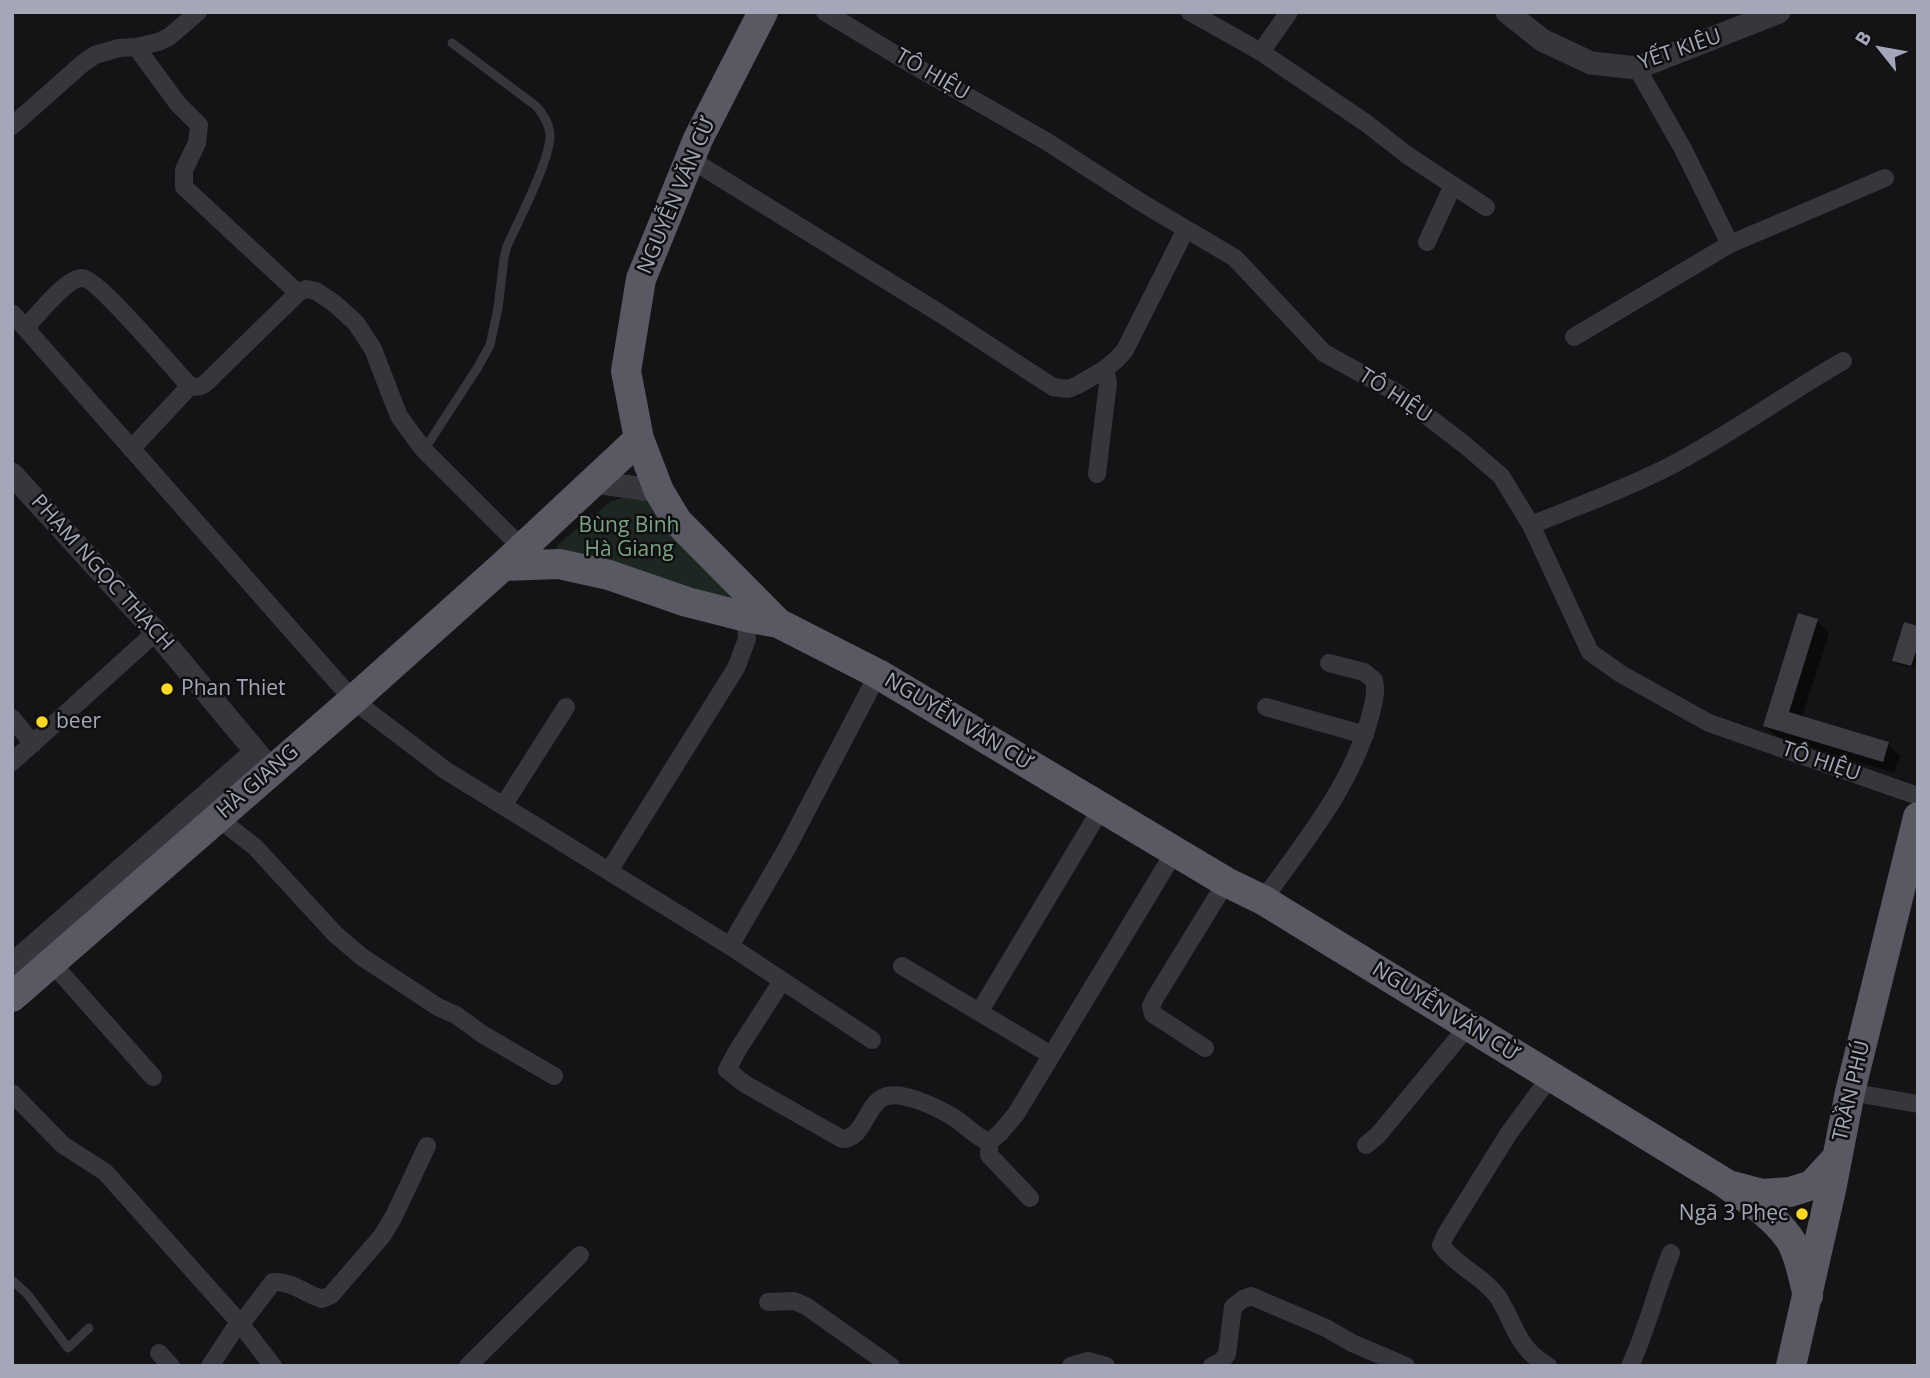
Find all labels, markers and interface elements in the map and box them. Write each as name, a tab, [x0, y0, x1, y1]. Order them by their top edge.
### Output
north arrow	[1846, 14, 1916, 84]
street label: YẾT KIÊU	[1635, 24, 1725, 76]
text: B	[1849, 26, 1877, 50]
street label: TÔ HIỆU	[890, 44, 974, 106]
street label: NGUYỄN VĂN CỪ	[633, 114, 721, 278]
street label: TÔ HIỆU	[1354, 363, 1436, 429]
street label: PHẠM NGỌC THẠCH	[25, 490, 179, 656]
park label: Bùng Binh Hà Giang	[579, 513, 679, 563]
street label: NGUYỄN VĂN CỪ	[880, 668, 1036, 776]
place label: Phan Thiet	[181, 676, 286, 702]
marker: Phan Thiet	[159, 681, 175, 697]
place label: beer	[56, 709, 101, 735]
marker: beer	[34, 714, 50, 730]
street label: TÔ HIỆU	[1778, 737, 1864, 787]
street label: HÀ GIANG	[212, 740, 304, 824]
street label: NGUYỄN VĂN CỪ	[1367, 957, 1523, 1067]
street label: TRẦN PHÚ	[1828, 1038, 1876, 1144]
place label: Ngã 3 Phẹc	[1679, 1201, 1788, 1227]
marker: Ngã 3 Phẹc	[1794, 1206, 1810, 1222]

